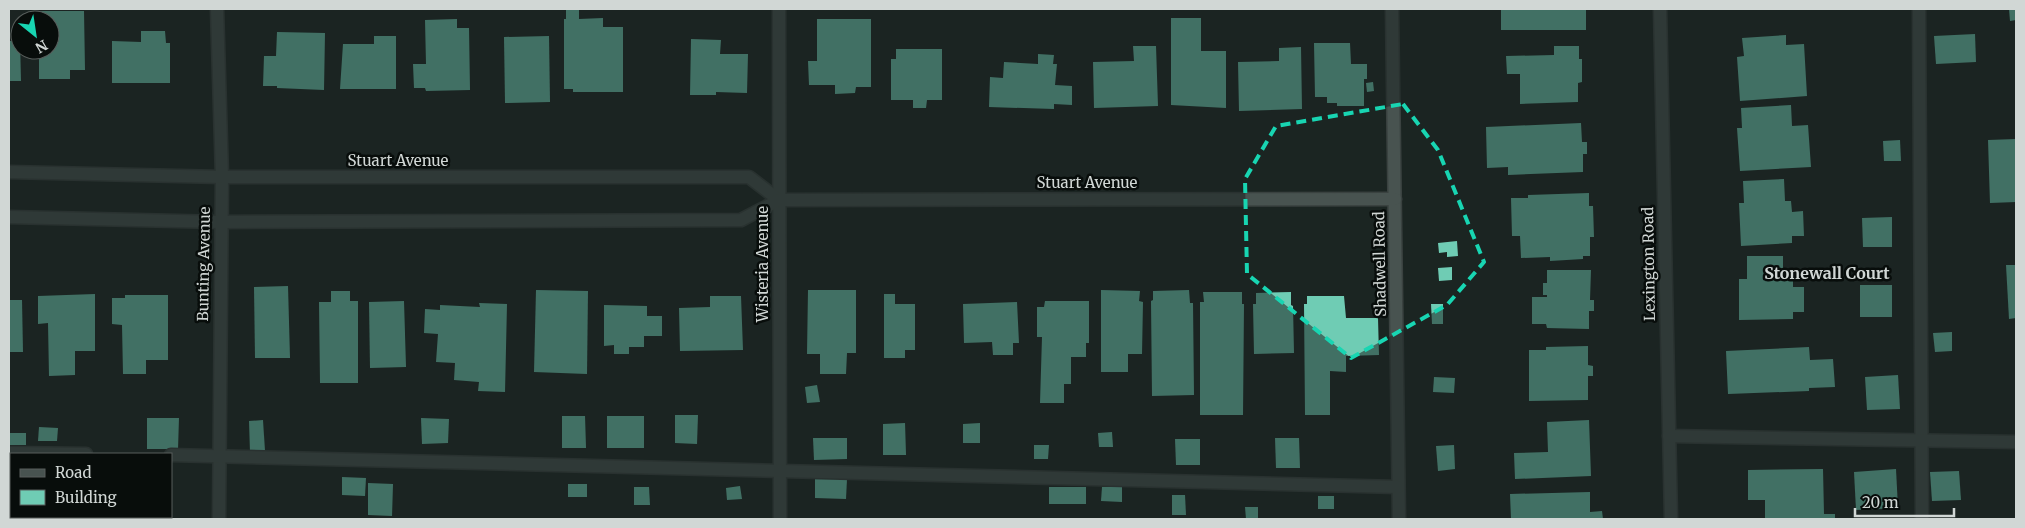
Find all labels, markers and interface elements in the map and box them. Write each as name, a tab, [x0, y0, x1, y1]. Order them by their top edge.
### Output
north arrow	[10, 10, 60, 60]
text: N	[32, 36, 51, 57]
street label: Stuart Avenue	[348, 151, 449, 170]
street label: Stuart Avenue	[1037, 173, 1138, 192]
street label: Bunting Avenue	[193, 206, 214, 322]
street label: Wisteria Avenue	[753, 206, 772, 323]
street label: Lexington Road	[1638, 207, 1659, 321]
street label: Shadwell Road	[1369, 211, 1390, 317]
district label: Stonewall Court	[1764, 263, 1890, 283]
legend	[10, 453, 172, 518]
text: Road	[55, 463, 91, 482]
scale bar	[1855, 486, 1954, 518]
text: Building	[55, 488, 117, 507]
text: 20 m	[1862, 493, 1899, 512]

